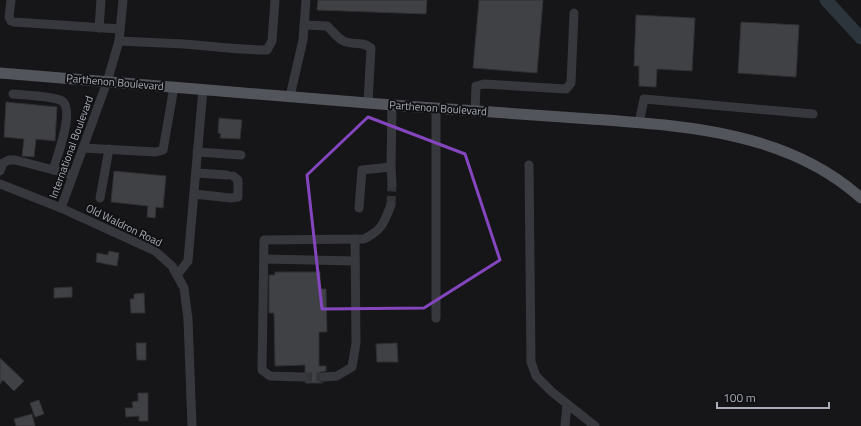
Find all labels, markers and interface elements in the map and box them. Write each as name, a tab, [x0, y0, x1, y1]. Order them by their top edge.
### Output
street label: Parthenon Boulevard	[66, 70, 165, 94]
street label: International Boulevard	[45, 93, 97, 201]
street label: Parthenon Boulevard	[389, 97, 488, 119]
street label: Old Waldron Road	[83, 200, 165, 250]
scale bar	[717, 384, 829, 410]
text: 100 m	[723, 388, 756, 407]

